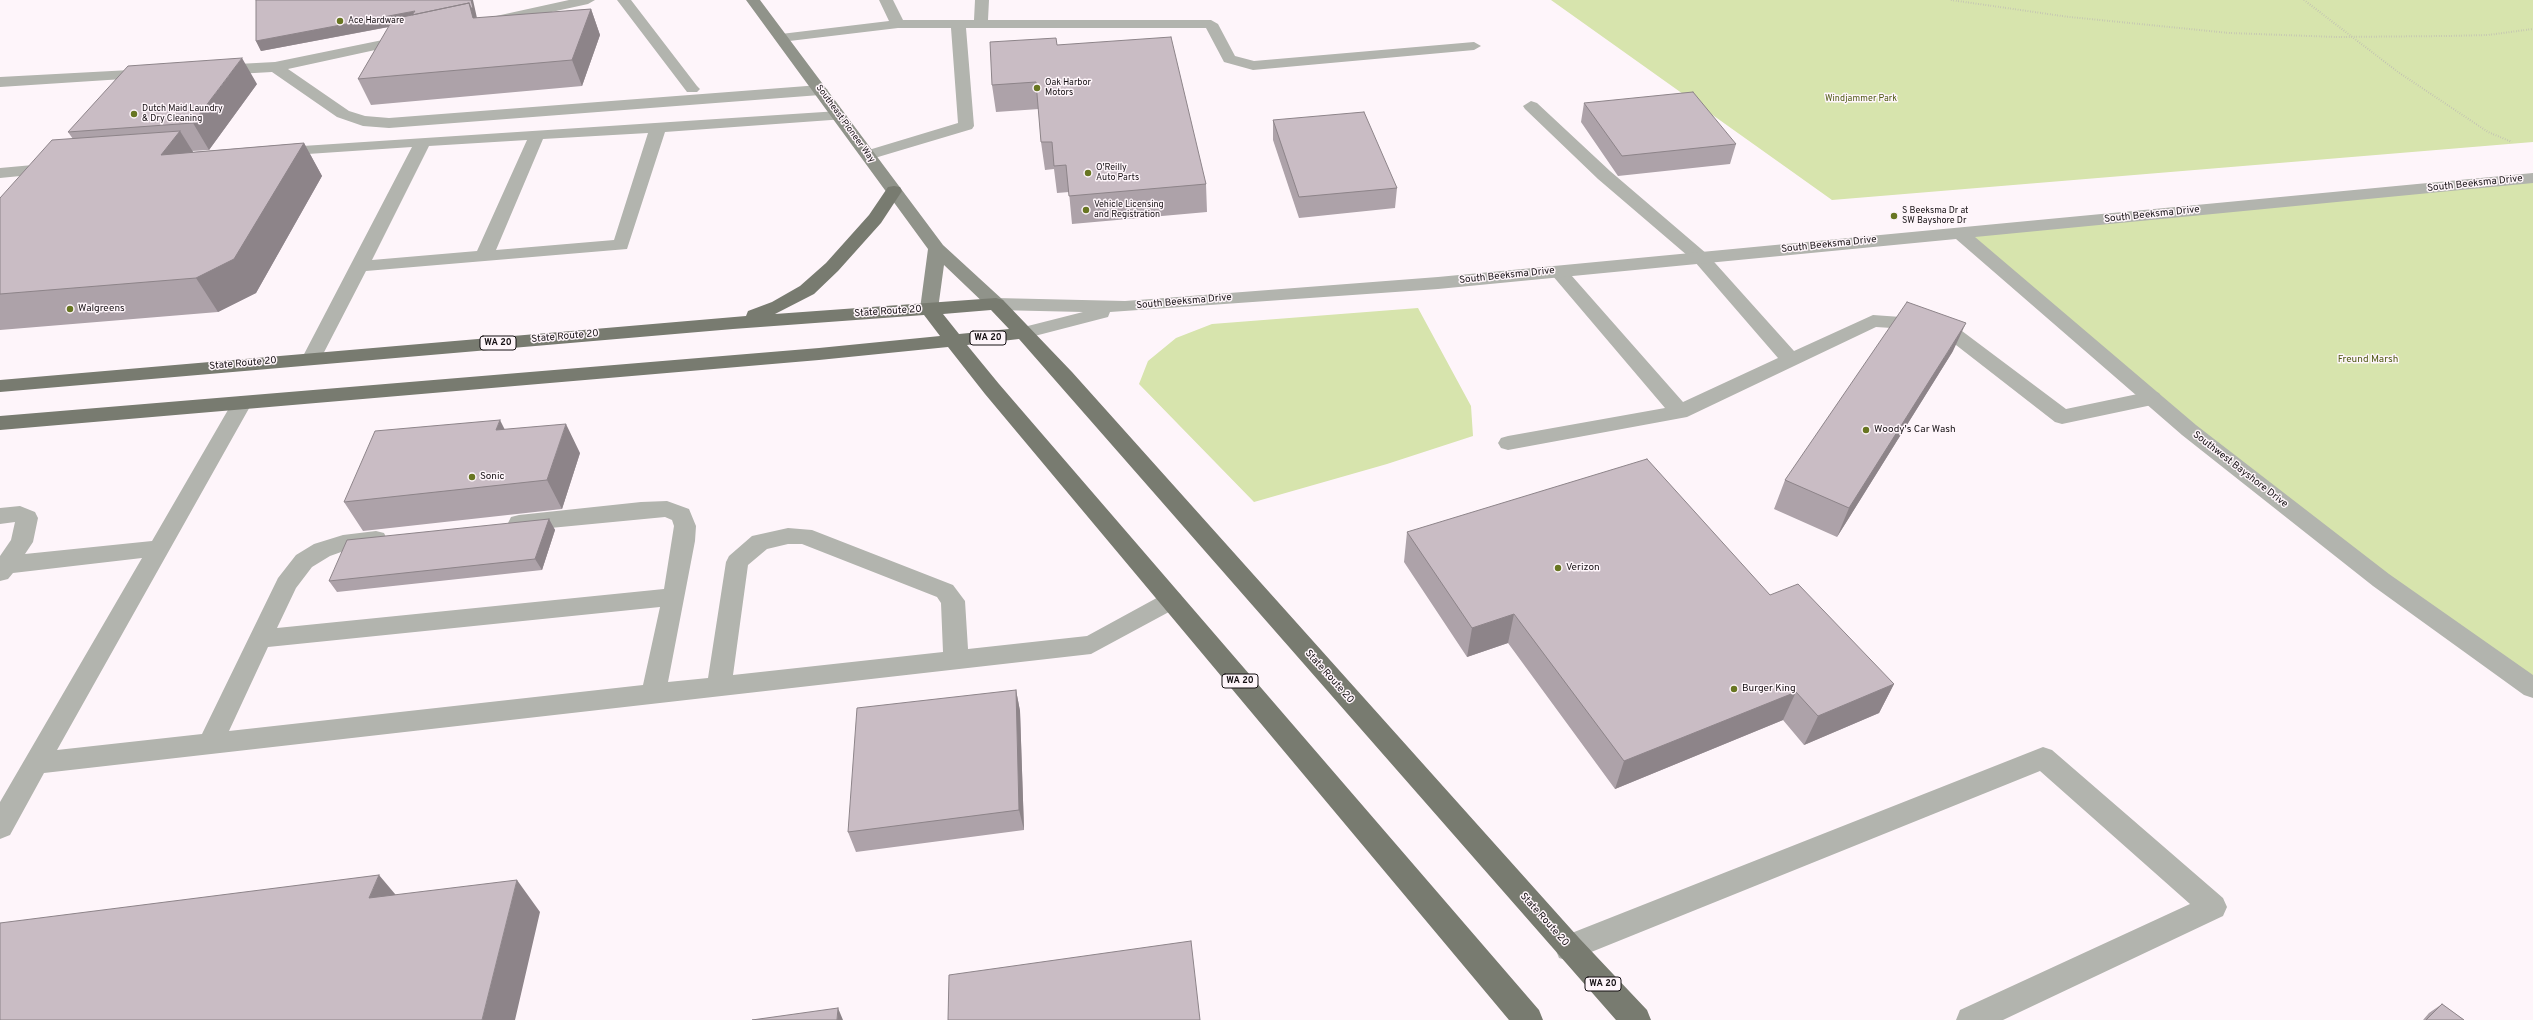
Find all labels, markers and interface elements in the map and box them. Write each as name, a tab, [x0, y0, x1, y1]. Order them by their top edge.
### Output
marker: Ace Hardware	[335, 16, 345, 26]
place label: Ace Hardware	[348, 16, 404, 26]
place label: Oak Harbor Motors	[1045, 78, 1091, 99]
street label: Southeast Pioneer Way	[813, 83, 877, 165]
marker: Oak Harbor Motors	[1032, 83, 1042, 93]
park label: Windjammer Park	[1825, 94, 1897, 104]
place label: Dutch Maid Laundry & Dry Cleaning	[142, 104, 223, 125]
marker: Dutch Maid Laundry & Dry Cleaning	[129, 109, 139, 119]
place label: O'Reilly Auto Parts	[1096, 163, 1139, 184]
marker: O'Reilly Auto Parts	[1083, 168, 1093, 178]
street label: South Beeksma Drive	[2427, 173, 2523, 195]
place label: Vehicle Licensing and Registration	[1094, 200, 1164, 221]
street label: South Beeksma Drive	[2104, 204, 2200, 226]
marker: Vehicle Licensing and Registration	[1081, 205, 1091, 215]
place label: S Beeksma Dr at SW Bayshore Dr	[1902, 206, 1968, 227]
marker: S Beeksma Dr at SW Bayshore Dr	[1889, 211, 1899, 221]
street label: South Beeksma Drive	[1781, 234, 1877, 256]
street label: South Beeksma Drive	[1459, 265, 1555, 287]
street label: South Beeksma Drive	[1136, 292, 1232, 312]
place label: Walgreens	[78, 303, 125, 315]
marker: Walgreens	[65, 304, 75, 314]
street label: State Route 20	[854, 304, 922, 320]
street label: State Route 20	[531, 328, 599, 346]
road number: WA 20	[970, 331, 1006, 345]
road number: WA 20	[480, 336, 516, 350]
park label: Freund Marsh	[2338, 354, 2398, 366]
street label: State Route 20	[209, 355, 277, 373]
place label: Woody's Car Wash	[1874, 424, 1956, 436]
marker: Woody's Car Wash	[1861, 425, 1871, 435]
street label: Southwest Bayshore Drive	[2190, 429, 2290, 511]
place label: Sonic	[480, 471, 505, 483]
marker: Sonic	[467, 472, 477, 482]
place label: Verizon	[1566, 562, 1600, 574]
marker: Verizon	[1553, 563, 1563, 573]
street label: State Route 20	[1302, 648, 1356, 706]
road number: WA 20	[1222, 674, 1258, 688]
place label: Burger King	[1742, 683, 1796, 695]
marker: Burger King	[1729, 684, 1739, 694]
street label: State Route 20	[1517, 891, 1571, 949]
road number: WA 20	[1585, 977, 1621, 991]

